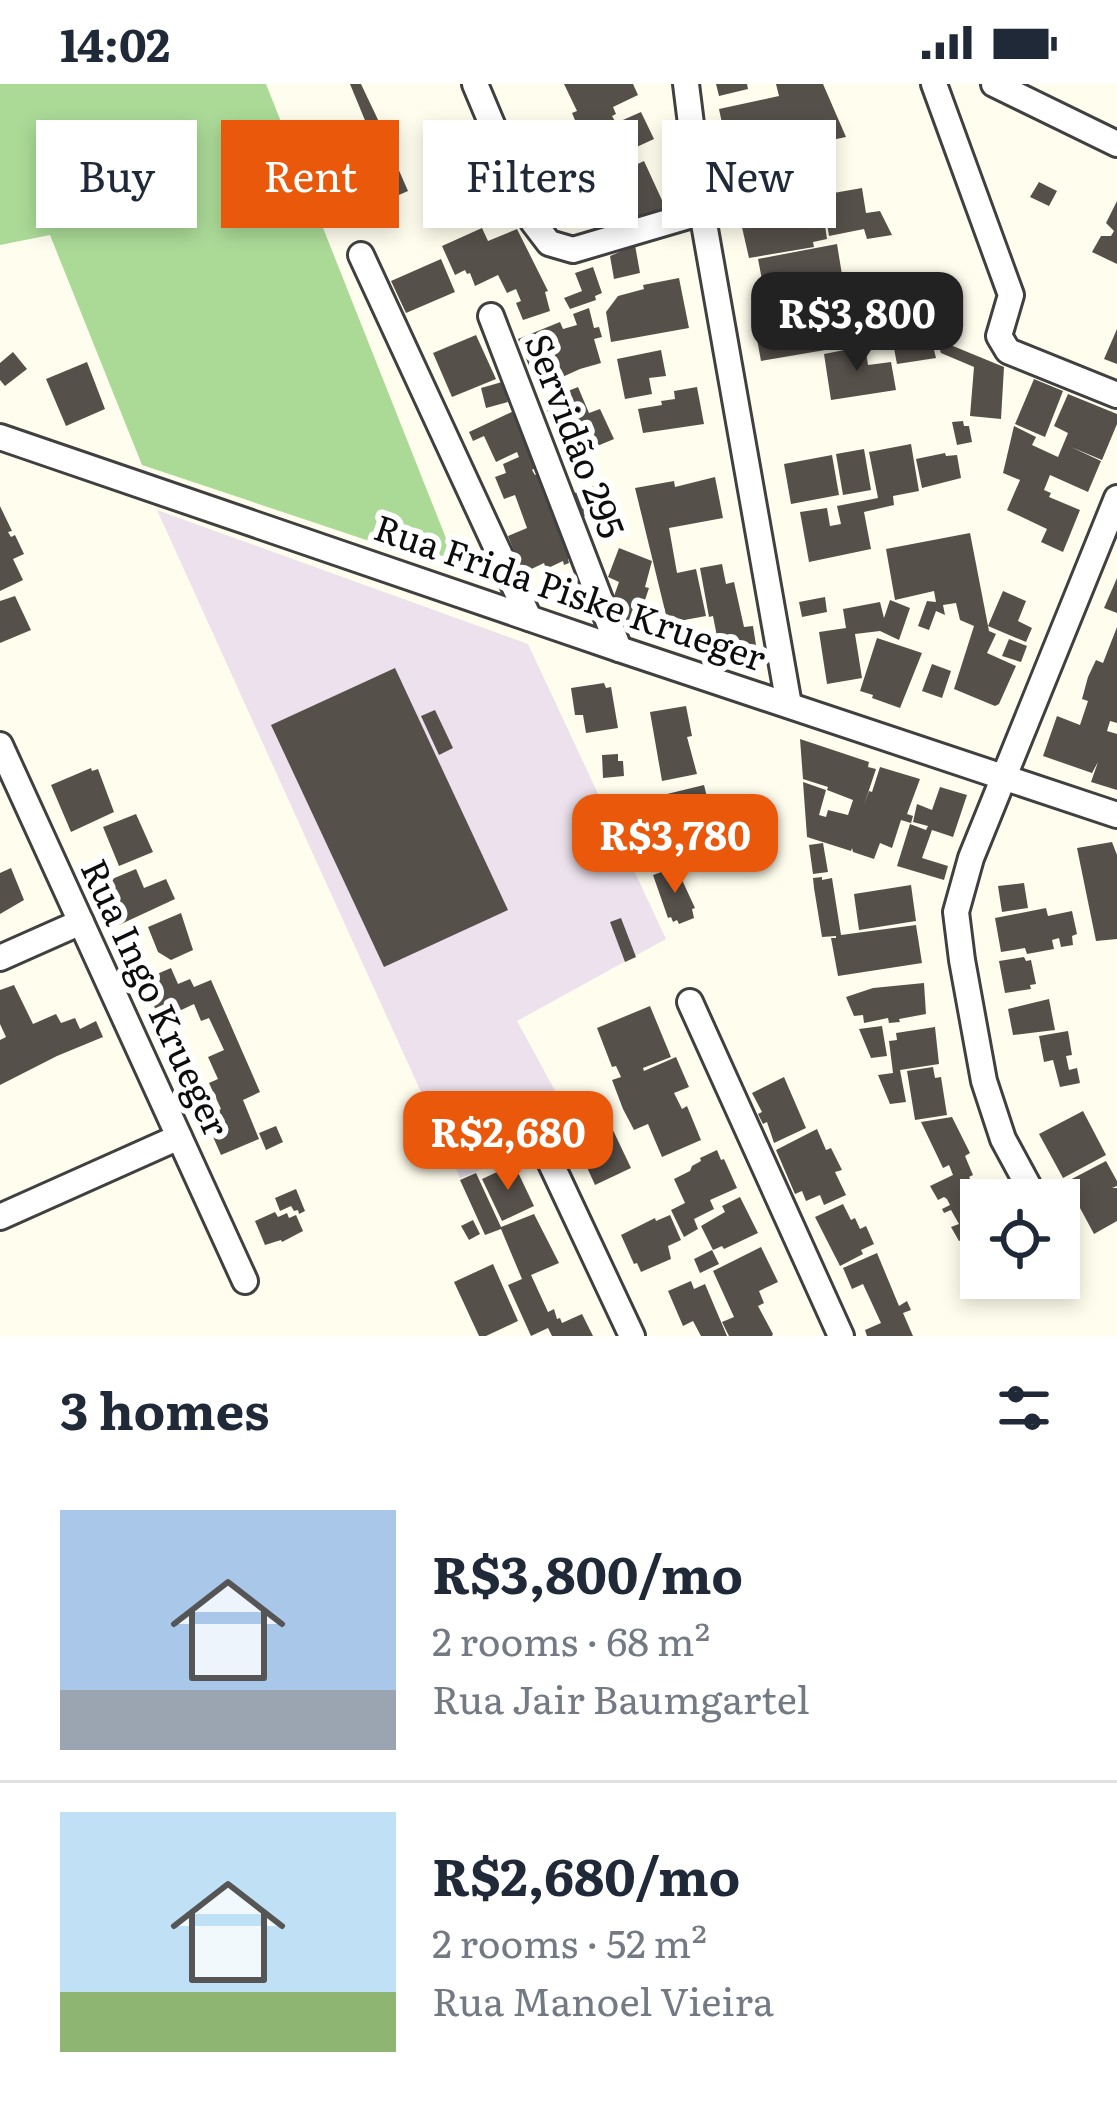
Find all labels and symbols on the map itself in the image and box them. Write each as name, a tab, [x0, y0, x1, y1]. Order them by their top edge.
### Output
pin: R$3,800	[746, 272, 968, 374]
street label: Servidão 295	[514, 325, 641, 545]
street label: Rua Frida Piske Krueger	[368, 499, 774, 683]
pin: R$3,780	[564, 794, 786, 896]
street label: Rua Ingo Krueger	[70, 850, 245, 1144]
pin: R$2,680	[397, 1091, 619, 1193]

